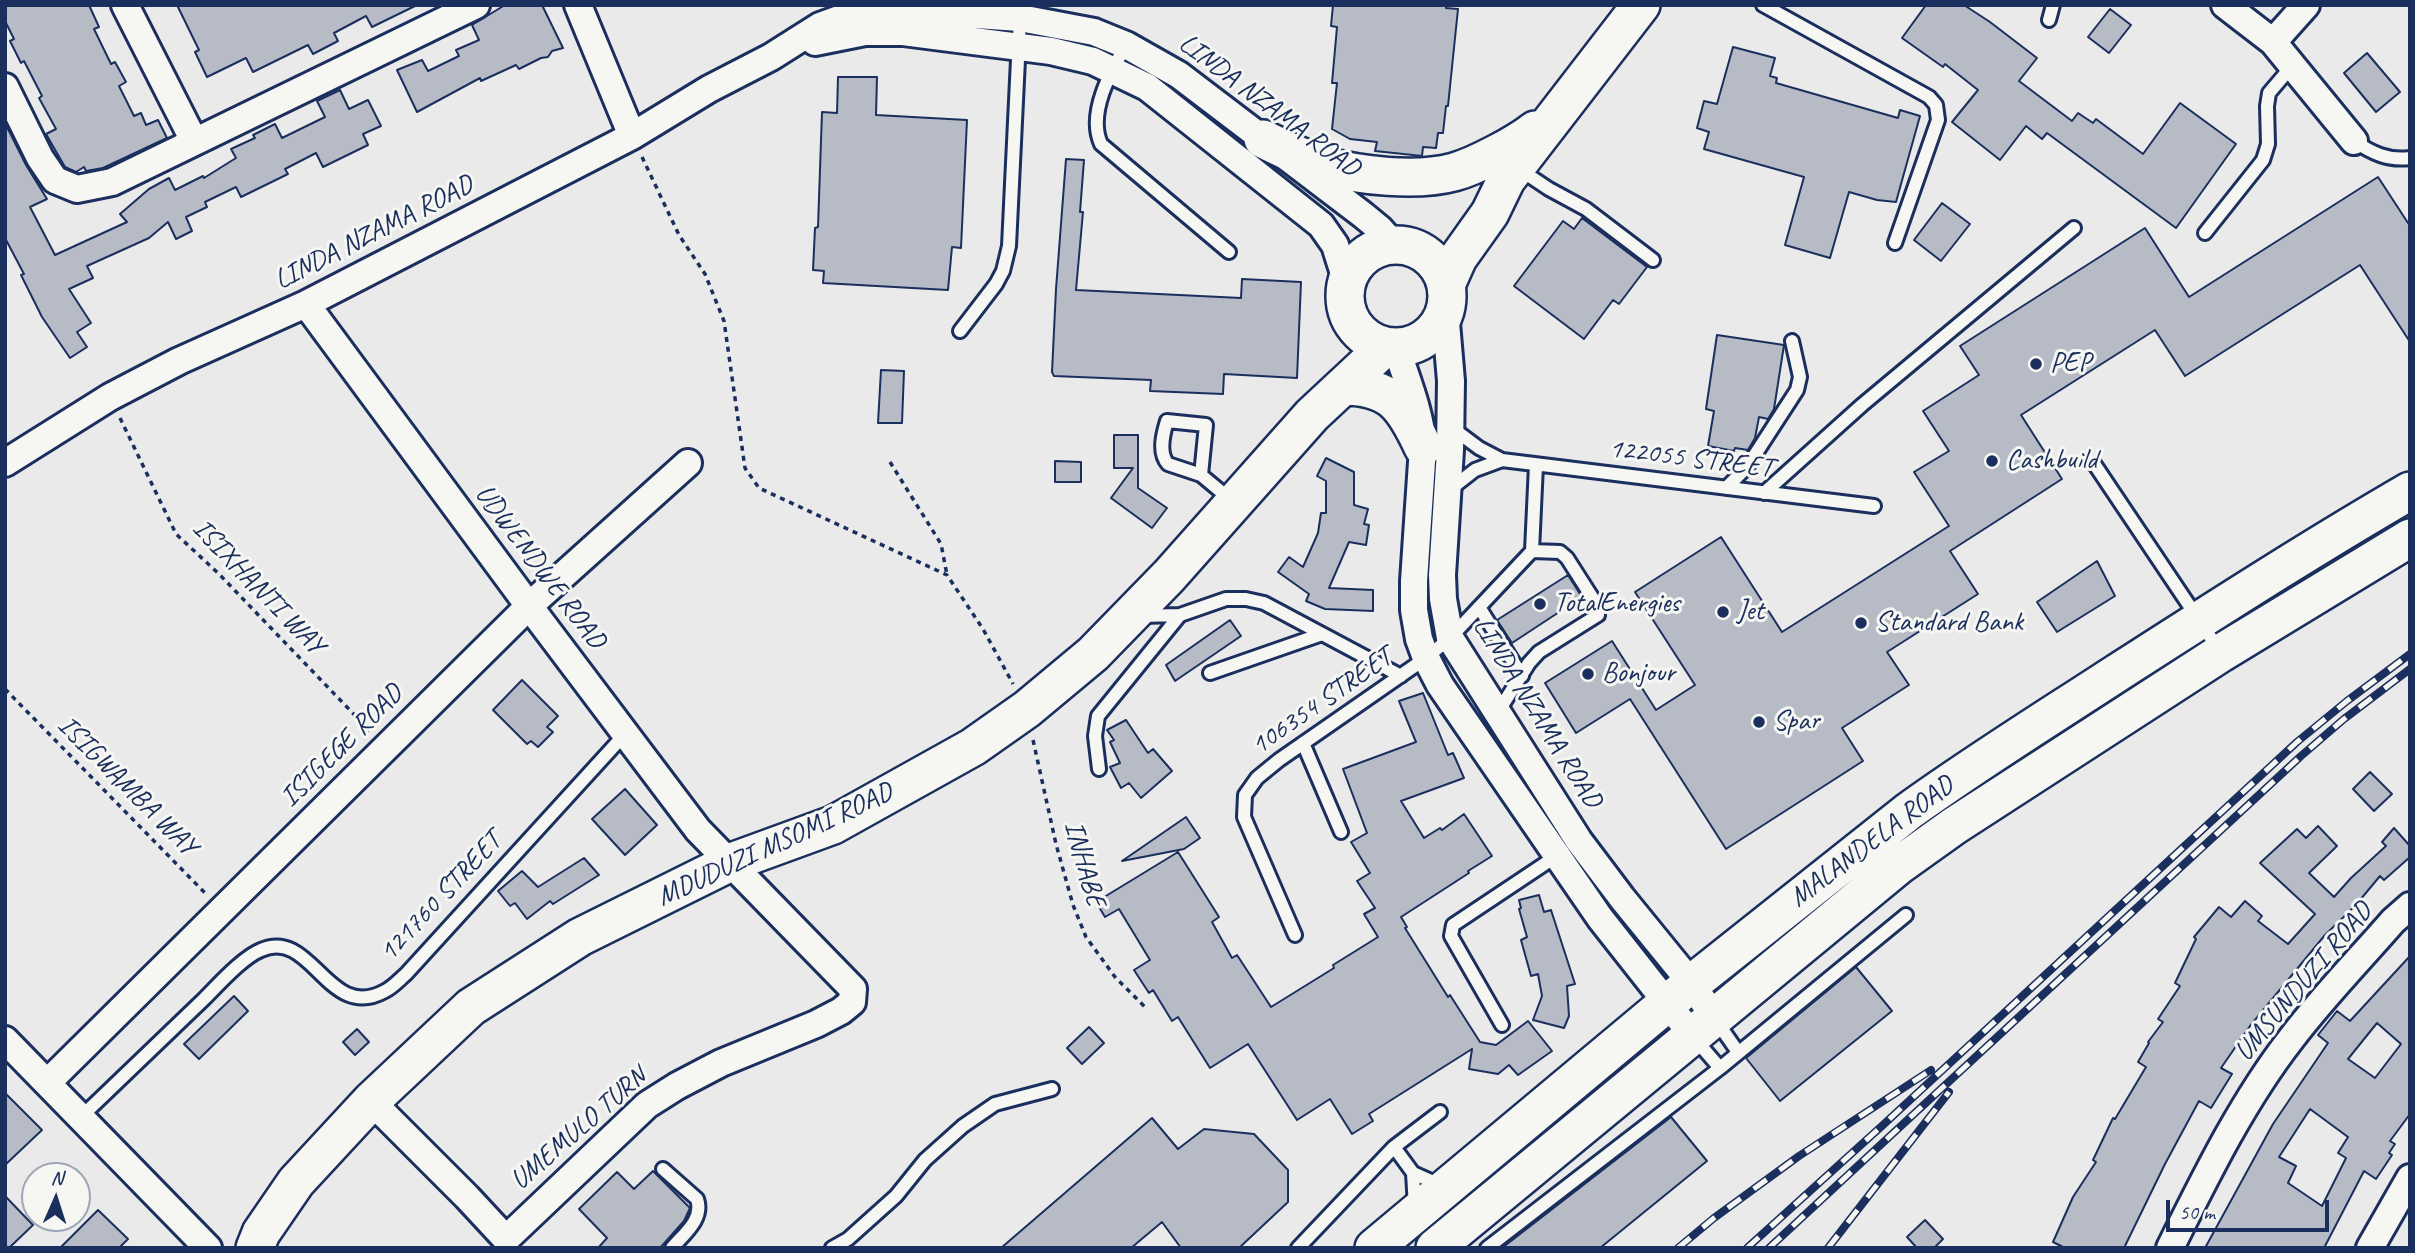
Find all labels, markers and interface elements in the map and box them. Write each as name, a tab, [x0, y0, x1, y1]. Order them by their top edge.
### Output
street label: LINDA NZAMA ROAD	[1172, 27, 1366, 185]
street label: LINDA NZAMA ROAD	[269, 168, 479, 298]
place label: PEP	[2050, 347, 2091, 381]
marker: PEP	[2028, 356, 2044, 372]
street label: 122055 STREET	[1607, 432, 1775, 486]
place label: Cashbuild	[2006, 444, 2097, 478]
marker: Cashbuild	[1984, 453, 2000, 469]
street label: UDWENDWE ROAD	[467, 478, 613, 656]
street label: ISIXHANTI WAY	[185, 512, 331, 662]
place label: TotalEnergies	[1554, 587, 1680, 621]
place label: Jet	[1737, 595, 1764, 629]
marker: TotalEnergies	[1532, 596, 1548, 612]
marker: Jet	[1715, 604, 1731, 620]
place label: Standard Bank	[1875, 606, 2023, 640]
street label: LINDA NZAMA ROAD	[1465, 612, 1609, 814]
marker: Standard Bank	[1853, 615, 1869, 631]
street label: 106354 STREET	[1245, 641, 1399, 763]
place label: Bonjour	[1602, 657, 1675, 691]
marker: Bonjour	[1580, 666, 1596, 682]
street label: ISIGEGE ROAD	[274, 678, 410, 814]
place label: Spar	[1773, 705, 1820, 739]
street label: ISIGWAMBA WAY	[50, 709, 204, 863]
marker: Spar	[1751, 714, 1767, 730]
street label: MALANDELA ROAD	[1783, 769, 1961, 915]
street label: MDUDUZI MSOMI ROAD	[652, 776, 898, 914]
street label: INHABE	[1056, 817, 1112, 911]
street label: 121760 STREET	[372, 825, 510, 969]
street label: UMSUNDUZI ROAD	[2228, 896, 2380, 1068]
street label: UMEMULO TURN	[504, 1061, 654, 1197]
north arrow	[21, 1162, 91, 1232]
text: N	[50, 1166, 63, 1190]
scale bar	[2170, 1186, 2333, 1230]
text: 50 m	[2179, 1199, 2215, 1225]

